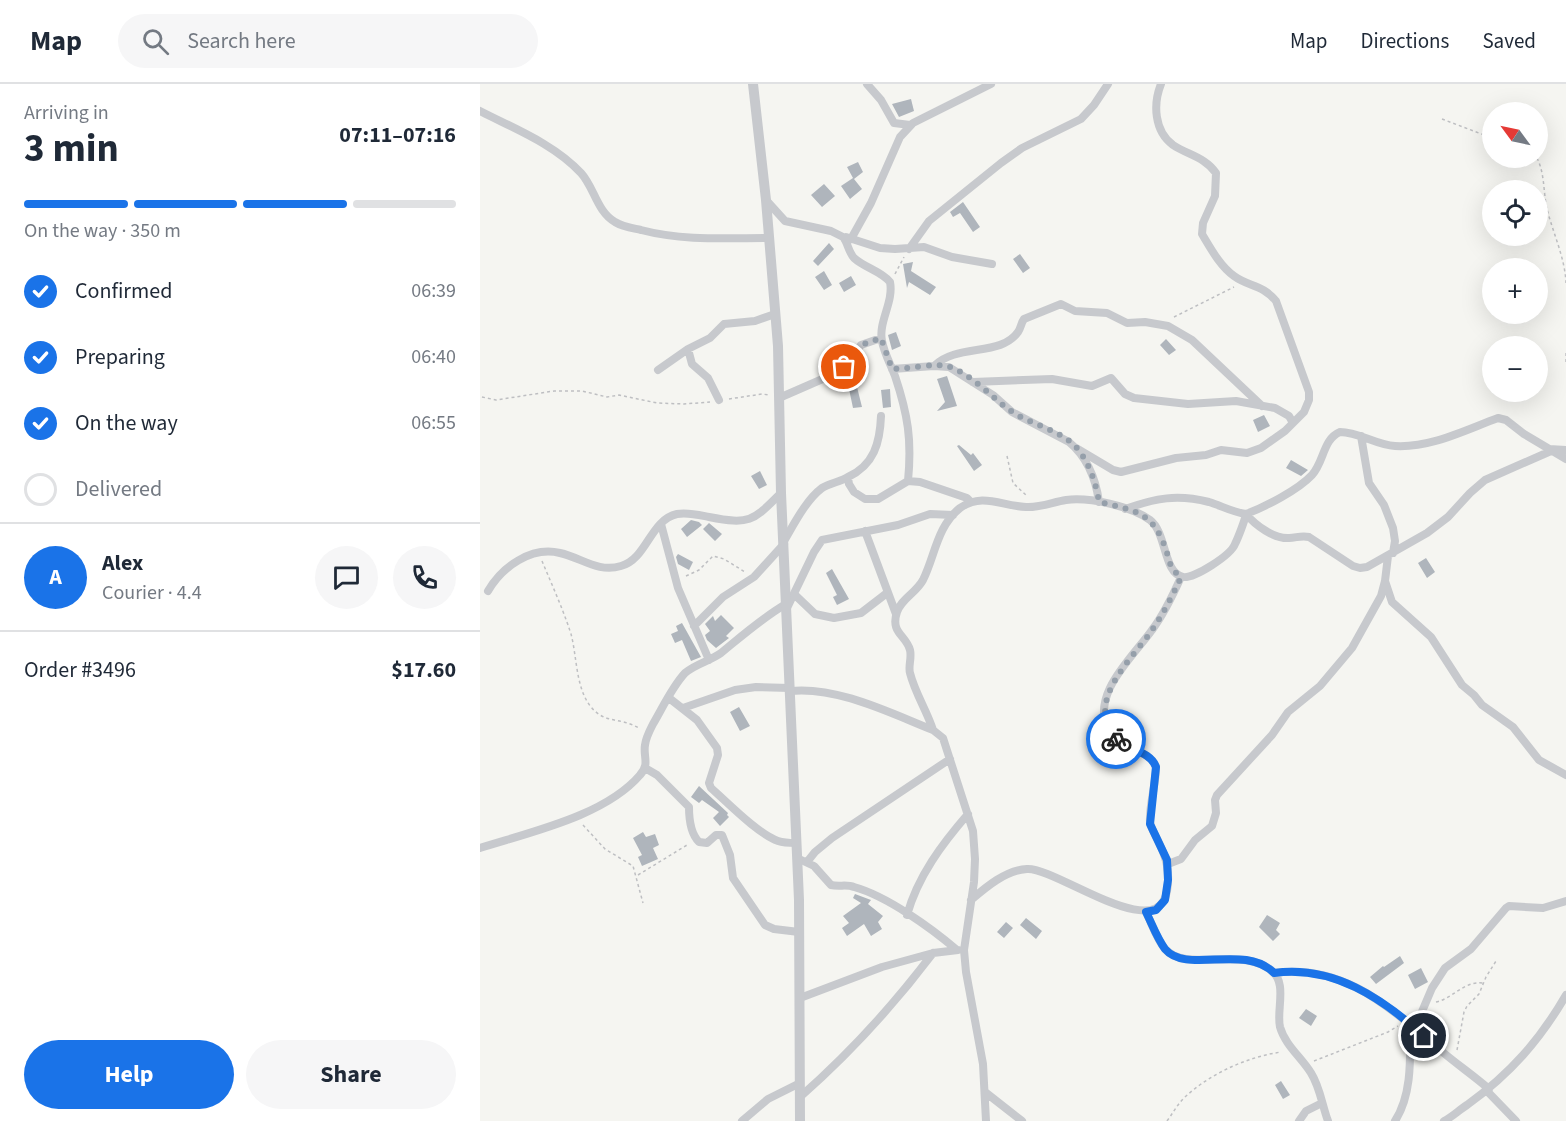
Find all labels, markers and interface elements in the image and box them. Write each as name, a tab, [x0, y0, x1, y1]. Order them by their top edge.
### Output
search box	[118, 14, 538, 68]
text: Map	[30, 21, 82, 61]
icon: search	[139, 25, 172, 58]
text: Search here	[187, 25, 296, 57]
text: Map	[1290, 26, 1328, 56]
text: Directions	[1361, 26, 1449, 56]
text: Saved	[1482, 26, 1536, 56]
text: Arriving in	[24, 99, 109, 127]
north arrow	[1482, 102, 1548, 168]
map controls	[1482, 102, 1548, 402]
text: 07:11–07:16	[339, 119, 456, 151]
text: 3 min	[24, 121, 119, 177]
button: locate	[1482, 180, 1548, 246]
text: On the way · 350 m	[24, 217, 181, 245]
button: +	[1482, 258, 1548, 324]
icon: check	[24, 275, 57, 308]
text: Confirmed	[75, 275, 172, 307]
text: 06:39	[411, 277, 456, 305]
button: −	[1482, 336, 1548, 402]
icon: check	[24, 341, 57, 374]
text: Preparing	[75, 341, 165, 373]
pin	[818, 341, 869, 392]
text: 06:40	[411, 343, 456, 371]
icon: bag	[827, 350, 860, 383]
icon: check	[24, 407, 57, 440]
text: On the way	[75, 407, 178, 439]
text: 06:55	[411, 409, 456, 437]
text: Delivered	[75, 473, 162, 505]
button: chat	[315, 546, 378, 609]
button: phone	[393, 546, 456, 609]
text: Alex	[102, 547, 143, 579]
text: A	[49, 561, 62, 593]
text: Courier · 4.4	[102, 579, 202, 607]
text: Order #3496	[24, 654, 136, 686]
text: $17.60	[391, 654, 456, 686]
courier	[1086, 709, 1146, 769]
icon: bike	[1100, 723, 1133, 756]
pin	[1398, 1010, 1449, 1061]
icon: home	[1407, 1019, 1440, 1052]
button: Help	[24, 1040, 234, 1109]
button: Share	[246, 1040, 456, 1109]

